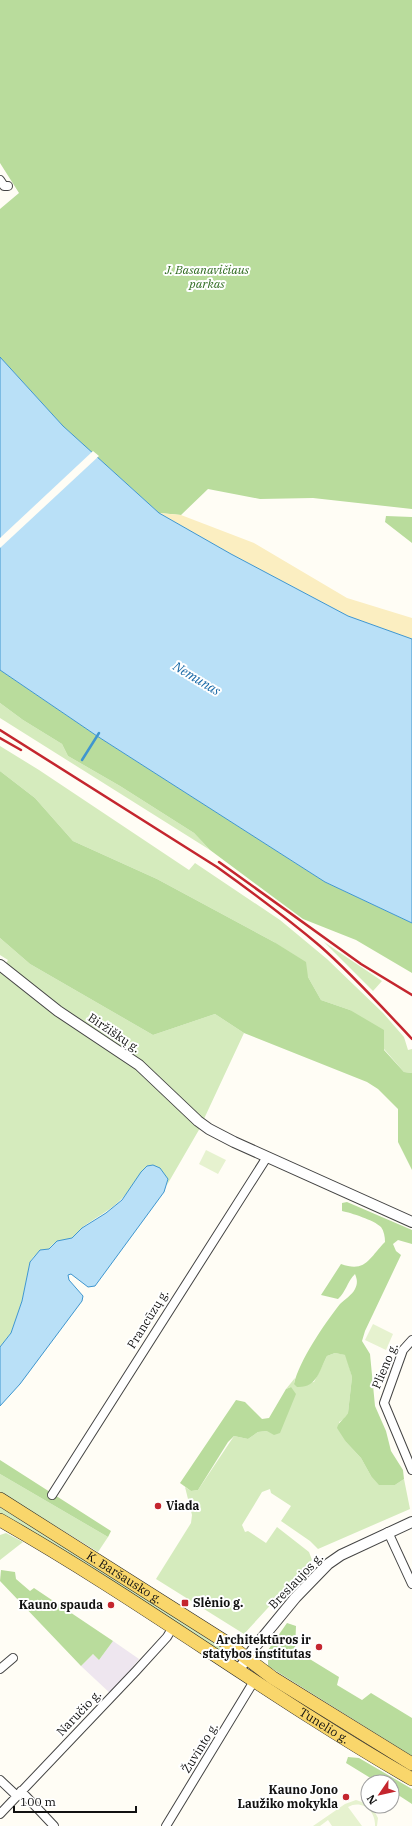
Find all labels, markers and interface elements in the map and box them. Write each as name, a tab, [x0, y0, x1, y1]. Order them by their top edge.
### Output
park label: J. Basanavičiaus parkas	[164, 262, 249, 291]
water label: Nemunas	[169, 657, 224, 699]
street label: Biržiškų g.	[85, 1010, 143, 1056]
street label: Prancūzų g.	[124, 1286, 172, 1351]
street label: Plieno g.	[368, 1341, 401, 1391]
place label: Viada	[166, 1498, 200, 1513]
marker: Viada	[153, 1501, 163, 1511]
street label: K. Baršausko g.	[84, 1548, 165, 1607]
street label: Breslaujos g.	[265, 1550, 326, 1612]
place label: Slėnio g.	[193, 1595, 244, 1610]
place label: Kauno spauda	[19, 1597, 103, 1612]
marker: Slėnio g.	[180, 1598, 190, 1608]
marker: Kauno spauda	[106, 1600, 116, 1610]
place label: Architektūros ir statybos institutas	[203, 1632, 311, 1661]
marker: Architektūros ir statybos institutas	[314, 1642, 324, 1652]
street label: Naručio g.	[53, 1686, 104, 1739]
street label: Tunelio g.	[297, 1704, 352, 1747]
street label: Žuvinto g.	[178, 1720, 221, 1776]
north arrow	[360, 1774, 400, 1814]
place label: Kauno Jono Laužiko mokykla	[237, 1782, 338, 1811]
scale bar	[14, 1788, 136, 1814]
marker: Kauno Jono Laužiko mokykla	[341, 1792, 351, 1802]
text: N	[363, 1792, 380, 1807]
text: 100 m	[20, 1794, 56, 1809]

